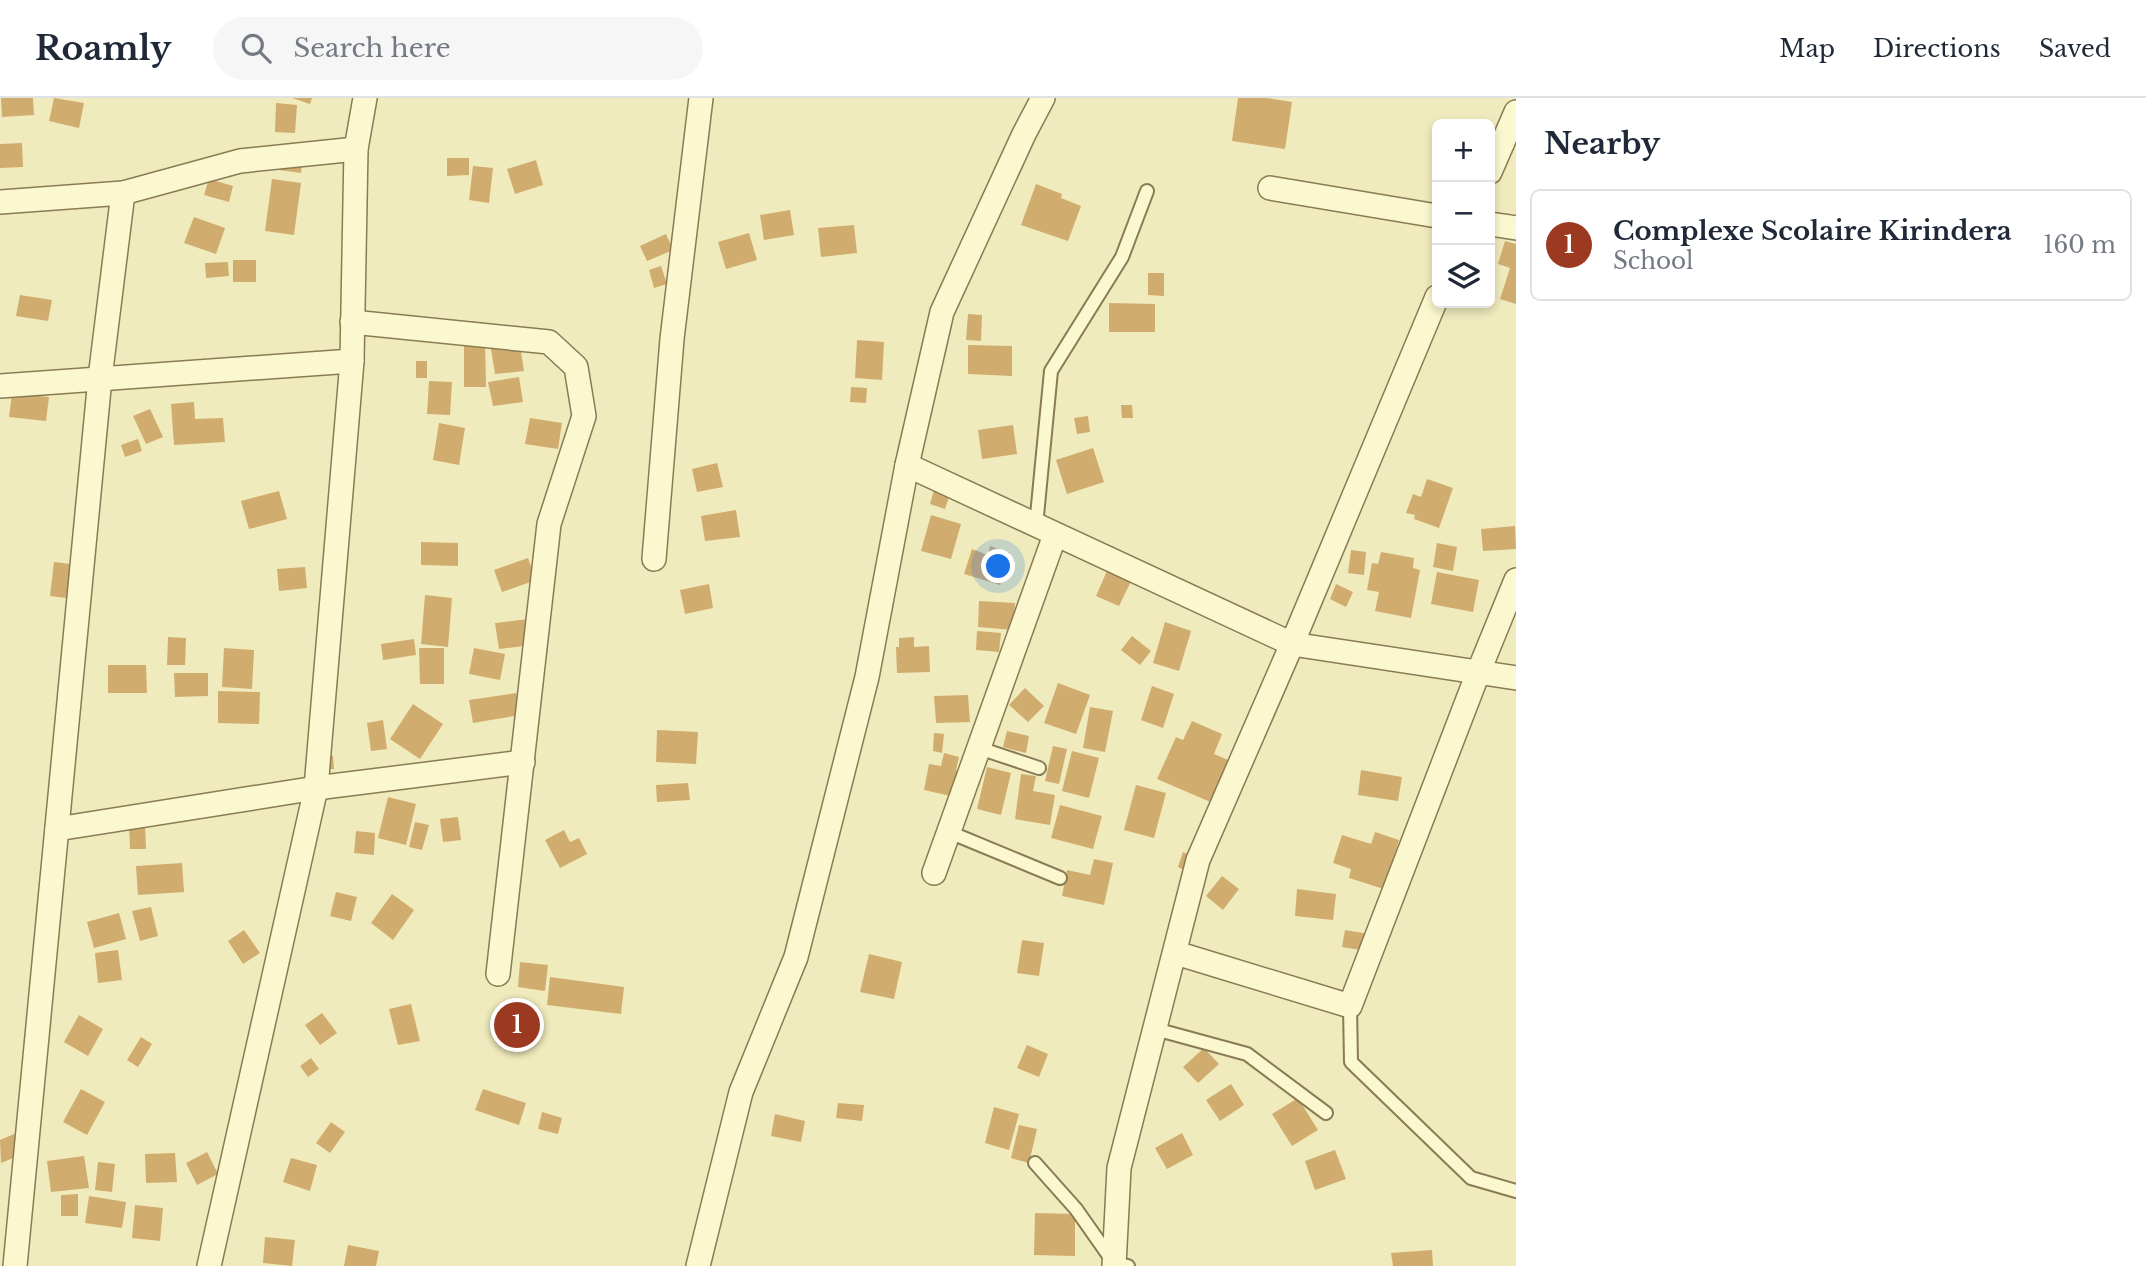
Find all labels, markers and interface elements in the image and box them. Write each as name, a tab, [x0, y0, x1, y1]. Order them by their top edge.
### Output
search box	[213, 17, 703, 80]
text: Roamly	[35, 28, 171, 69]
icon: search	[237, 29, 275, 67]
text: Search here	[293, 32, 451, 64]
text: Map	[1779, 34, 1835, 63]
text: Directions	[1873, 34, 2001, 63]
text: Saved	[2039, 34, 2111, 63]
map controls	[1432, 119, 1495, 308]
button: +	[1432, 119, 1495, 182]
text: Nearby	[1544, 125, 1660, 162]
button: −	[1432, 182, 1495, 245]
text: Complexe Scolaire Kirindera	[1613, 215, 2012, 247]
text: 1	[1564, 231, 1574, 259]
text: 160 m	[2043, 231, 2116, 259]
button: layers	[1432, 245, 1495, 308]
text: School	[1613, 247, 1694, 275]
your location	[981, 549, 1015, 583]
pin: 1	[494, 999, 540, 1051]

